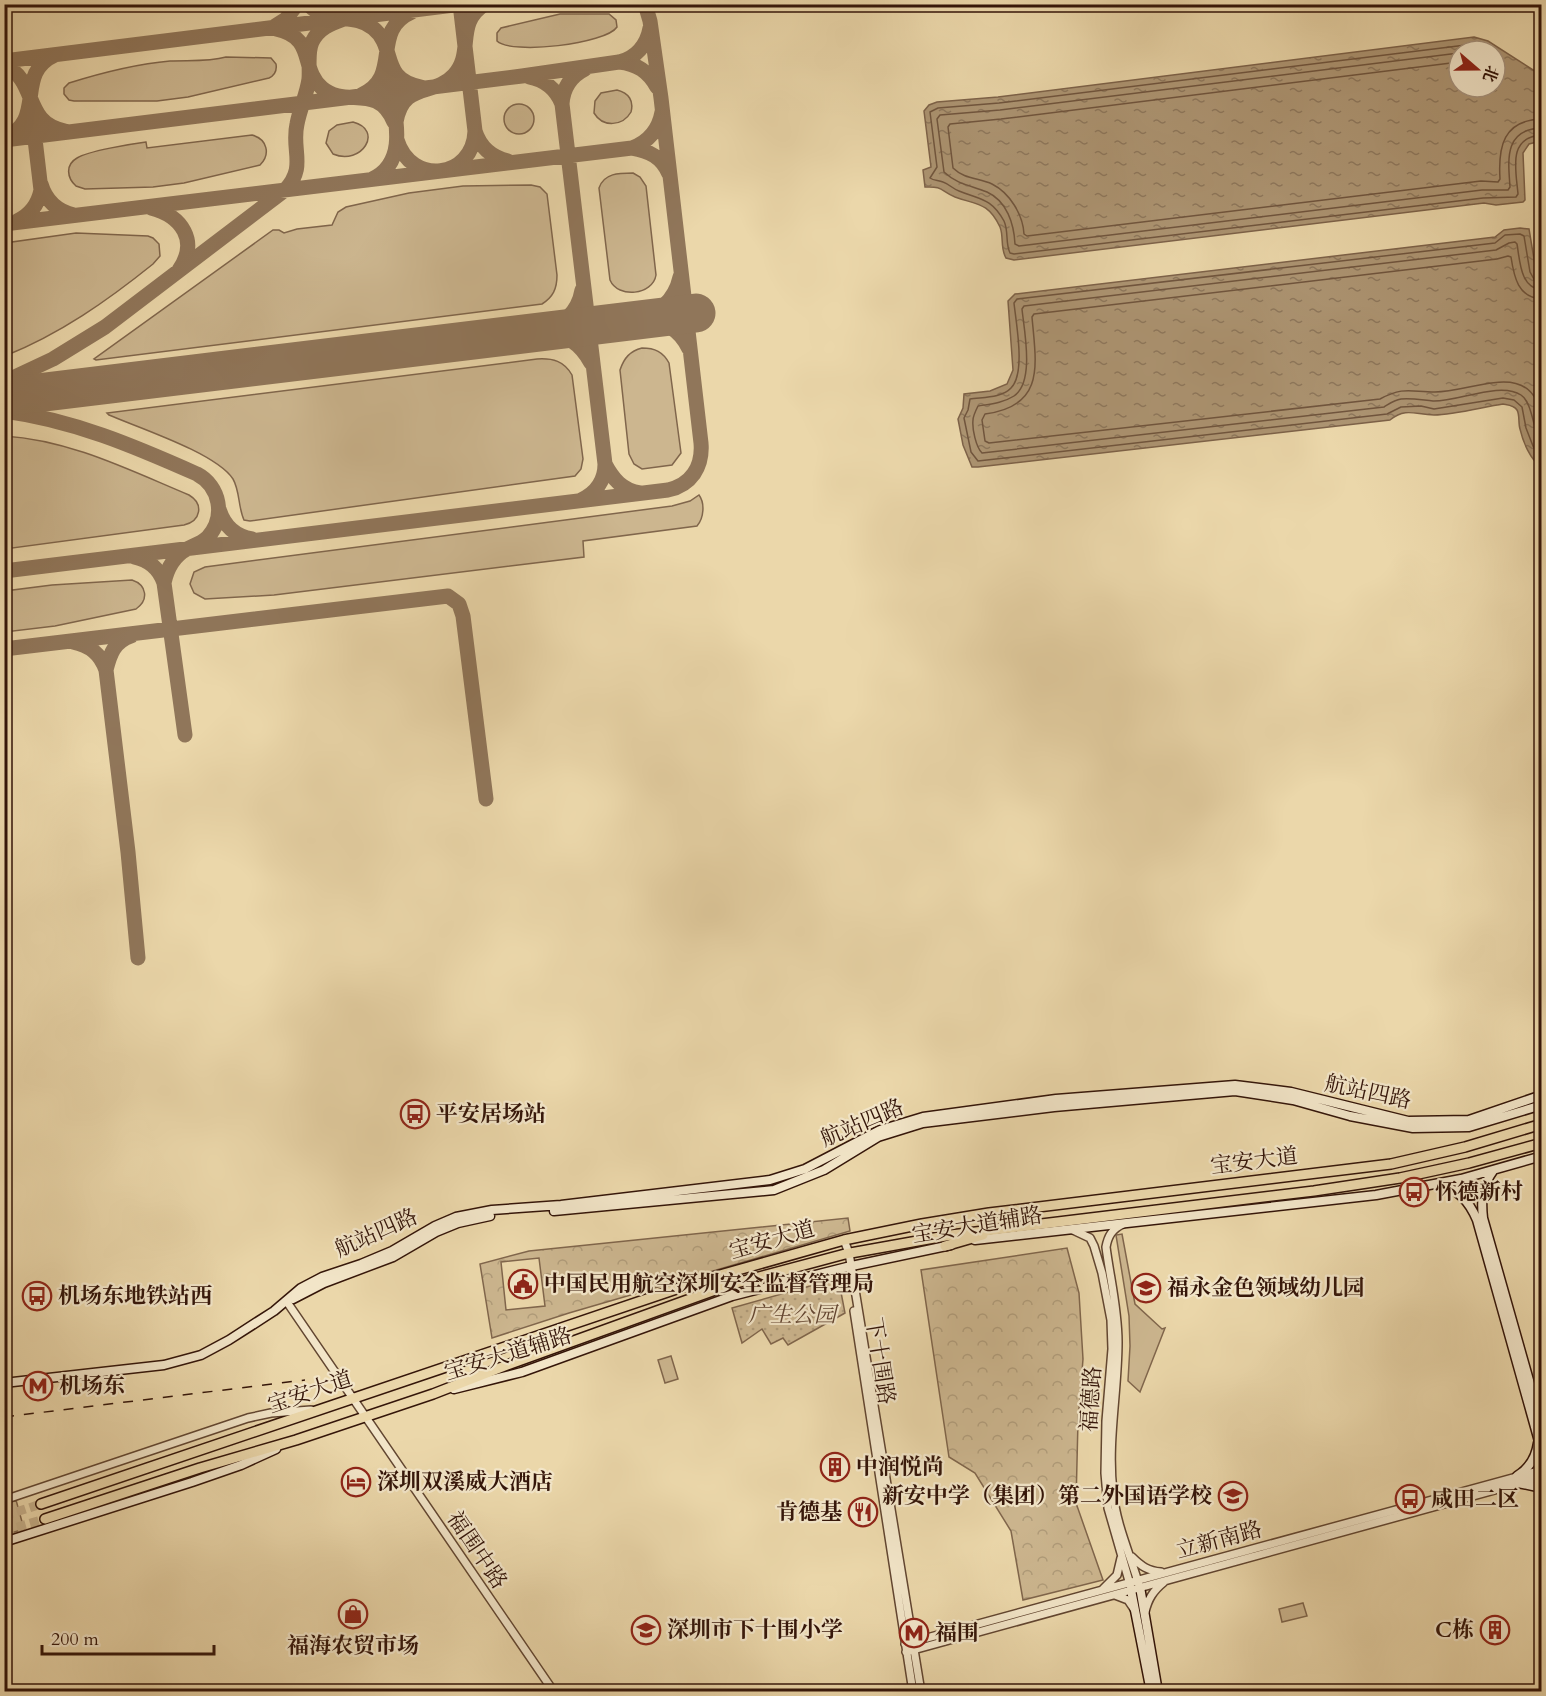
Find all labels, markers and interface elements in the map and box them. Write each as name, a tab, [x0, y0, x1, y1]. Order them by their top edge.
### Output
north arrow	[1447, 39, 1507, 99]
text: 北	[1477, 63, 1503, 85]
street label: 航站四路	[1322, 1068, 1414, 1116]
street label: 航站四路	[816, 1092, 908, 1154]
bus stop icon: 平安居场站	[399, 1098, 431, 1130]
place label: 平安居场站	[436, 1099, 546, 1129]
street label: 宝安大道	[1208, 1141, 1300, 1181]
bus stop icon: 怀德新村	[1398, 1176, 1430, 1208]
place label: 怀德新村	[1435, 1177, 1523, 1207]
street label: 宝安大道辅路	[909, 1200, 1045, 1250]
street label: 航站四路	[330, 1201, 422, 1265]
street label: 宝安大道	[726, 1213, 818, 1267]
public building icon: 中国民用航空深圳安全监督管理局	[507, 1268, 539, 1300]
place label: 中国民用航空深圳安全监督管理局	[544, 1269, 874, 1299]
school or university icon: 福永金色领域幼儿园	[1130, 1272, 1162, 1304]
place label: 福永金色领域幼儿园	[1167, 1273, 1365, 1303]
bus stop icon: 机场东地铁站西	[21, 1280, 53, 1312]
place label: 机场东地铁站西	[58, 1281, 212, 1311]
park label: 广生公园	[748, 1300, 839, 1330]
street label: 下十围路	[858, 1315, 902, 1407]
street label: 宝安大道辅路	[440, 1320, 576, 1388]
street label: 宝安大道	[264, 1363, 356, 1421]
street label: 福德路	[1074, 1365, 1108, 1433]
metro station icon: 机场东	[22, 1370, 54, 1402]
place label: 机场东	[59, 1371, 125, 1401]
building icon: 中润悦尚	[819, 1451, 851, 1483]
place label: 中润悦尚	[856, 1452, 944, 1482]
hotel icon: 深圳双溪威大酒店	[340, 1466, 372, 1498]
place label: 深圳双溪威大酒店	[377, 1467, 553, 1497]
school or university icon: 新安中学（集团）第二外国语学校	[1217, 1480, 1249, 1512]
place label: 新安中学（集团）第二外国语学校	[882, 1481, 1212, 1511]
bus stop icon: 咸田二区	[1394, 1483, 1426, 1515]
place label: 咸田二区	[1431, 1484, 1519, 1514]
restaurant icon: 肯德基	[847, 1496, 879, 1528]
place label: 肯德基	[776, 1497, 842, 1527]
street label: 福围中路	[440, 1505, 514, 1595]
street label: 立新南路	[1173, 1514, 1265, 1566]
shop icon: 福海农贸市场	[337, 1598, 369, 1630]
school or university icon: 深圳市下十围小学	[630, 1614, 662, 1646]
building icon: C栋	[1479, 1614, 1511, 1646]
place label: 深圳市下十围小学	[667, 1615, 843, 1645]
place label: C栋	[1435, 1615, 1474, 1645]
metro station icon: 福围	[898, 1617, 930, 1649]
scale bar	[42, 1618, 214, 1656]
place label: 福围	[935, 1618, 979, 1648]
text: 200 m	[51, 1627, 99, 1652]
place label: 福海农贸市场	[287, 1631, 419, 1661]

